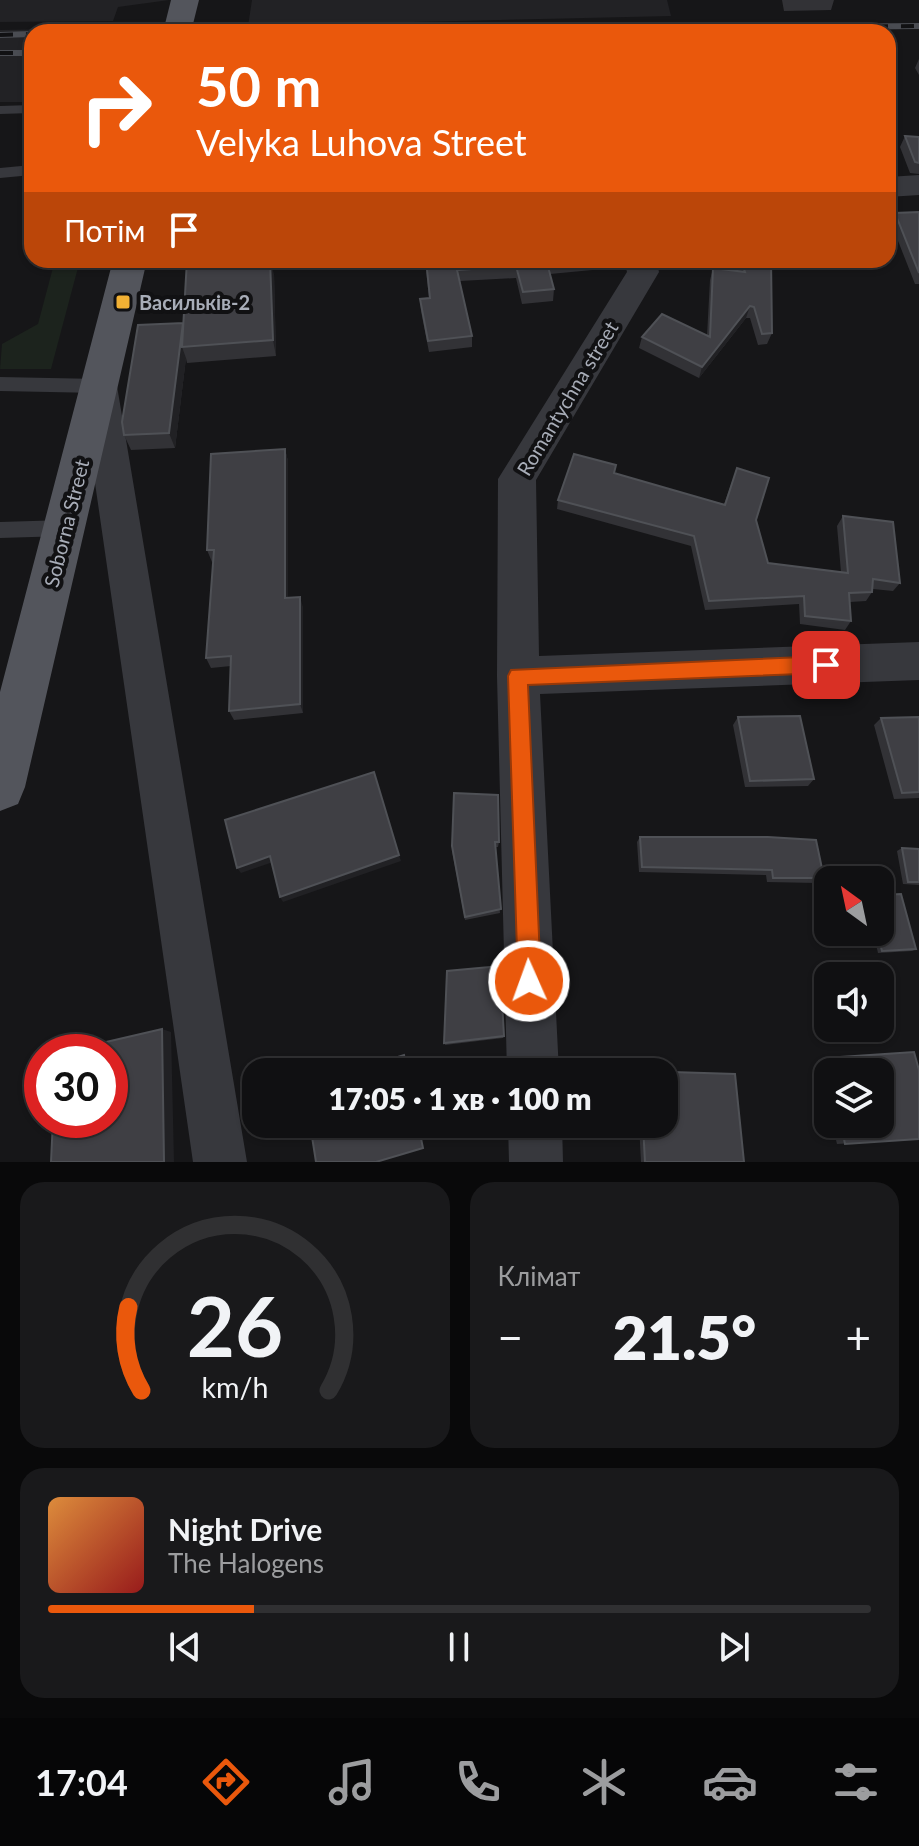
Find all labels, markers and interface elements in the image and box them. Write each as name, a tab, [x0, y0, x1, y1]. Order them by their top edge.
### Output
text: 50 m	[196, 52, 321, 119]
icon: right	[64, 56, 168, 160]
text: Velyka Luhova Street	[196, 120, 527, 164]
icon: arrive	[162, 208, 206, 252]
text: Потім	[64, 212, 146, 248]
place label: Васильків-2	[139, 290, 250, 314]
marker: Васильків-2	[114, 293, 132, 311]
street label: Romantychna street	[511, 317, 623, 479]
street label: Soborna Street	[39, 457, 93, 589]
pin	[792, 631, 860, 699]
icon: arrive	[804, 643, 848, 687]
north arrow	[814, 866, 894, 946]
map controls	[814, 866, 894, 1138]
position arrow	[487, 939, 571, 1023]
button: sound	[814, 962, 894, 1042]
speed limit sign: 30	[24, 1034, 128, 1138]
button: layers	[814, 1058, 894, 1138]
text: 17:05 · 1 хв · 100 m	[328, 1080, 592, 1116]
text: Клімат	[498, 1260, 580, 1292]
text: 26	[187, 1275, 283, 1375]
text: 21.5°	[612, 1301, 756, 1373]
text: −	[498, 1311, 523, 1363]
text: +	[845, 1311, 871, 1363]
text: km/h	[201, 1370, 268, 1404]
text: Night Drive	[168, 1511, 322, 1547]
text: The Halogens	[168, 1547, 324, 1579]
icon: previous	[163, 1625, 207, 1669]
icon: pause	[437, 1625, 481, 1669]
icon: next	[712, 1625, 756, 1669]
icon: directions	[198, 1754, 254, 1810]
icon: music	[324, 1754, 380, 1810]
icon: phone	[450, 1754, 506, 1810]
icon: climate	[576, 1754, 632, 1810]
icon: car	[702, 1754, 758, 1810]
icon: filters	[828, 1754, 884, 1810]
text: 17:04	[35, 1760, 128, 1804]

